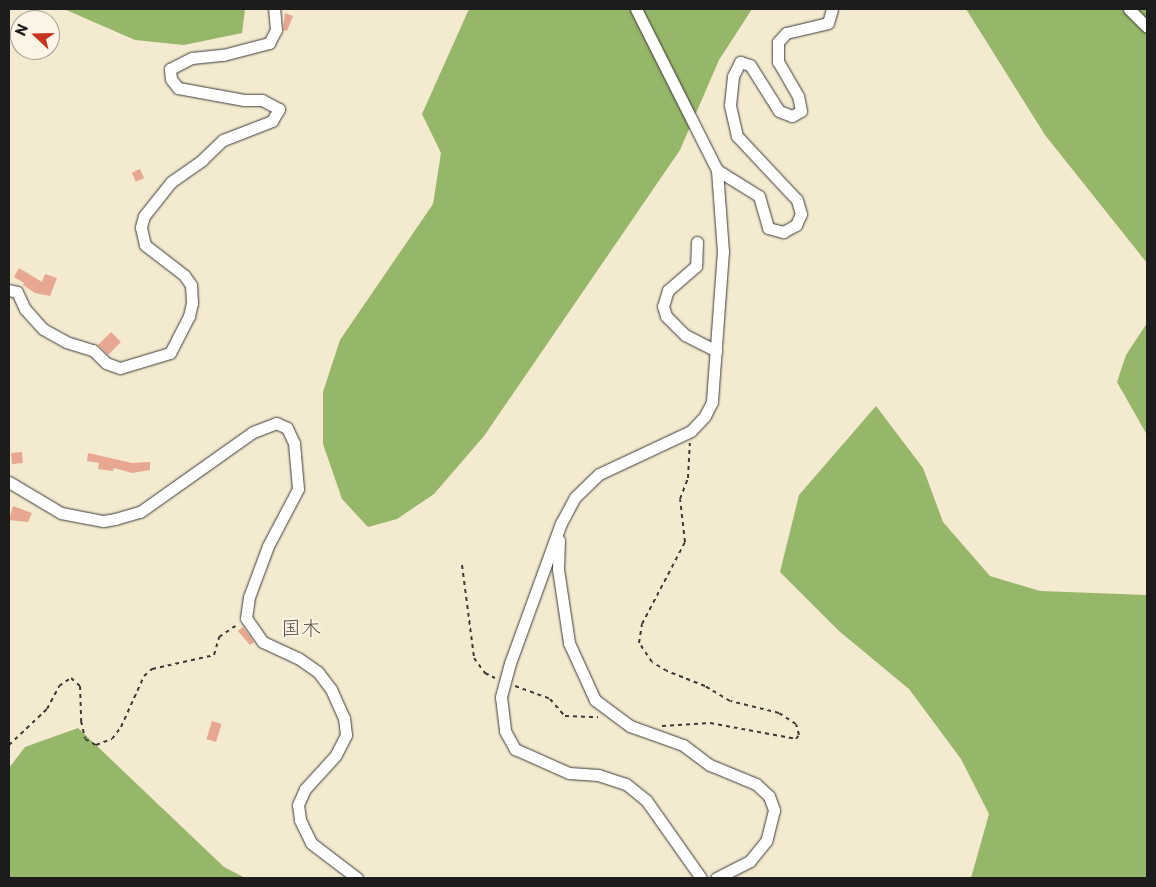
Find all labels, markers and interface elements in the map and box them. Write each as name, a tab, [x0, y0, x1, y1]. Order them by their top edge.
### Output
north arrow	[10, 10, 60, 60]
text: N	[10, 21, 33, 39]
district label: 国木	[281, 615, 321, 639]

